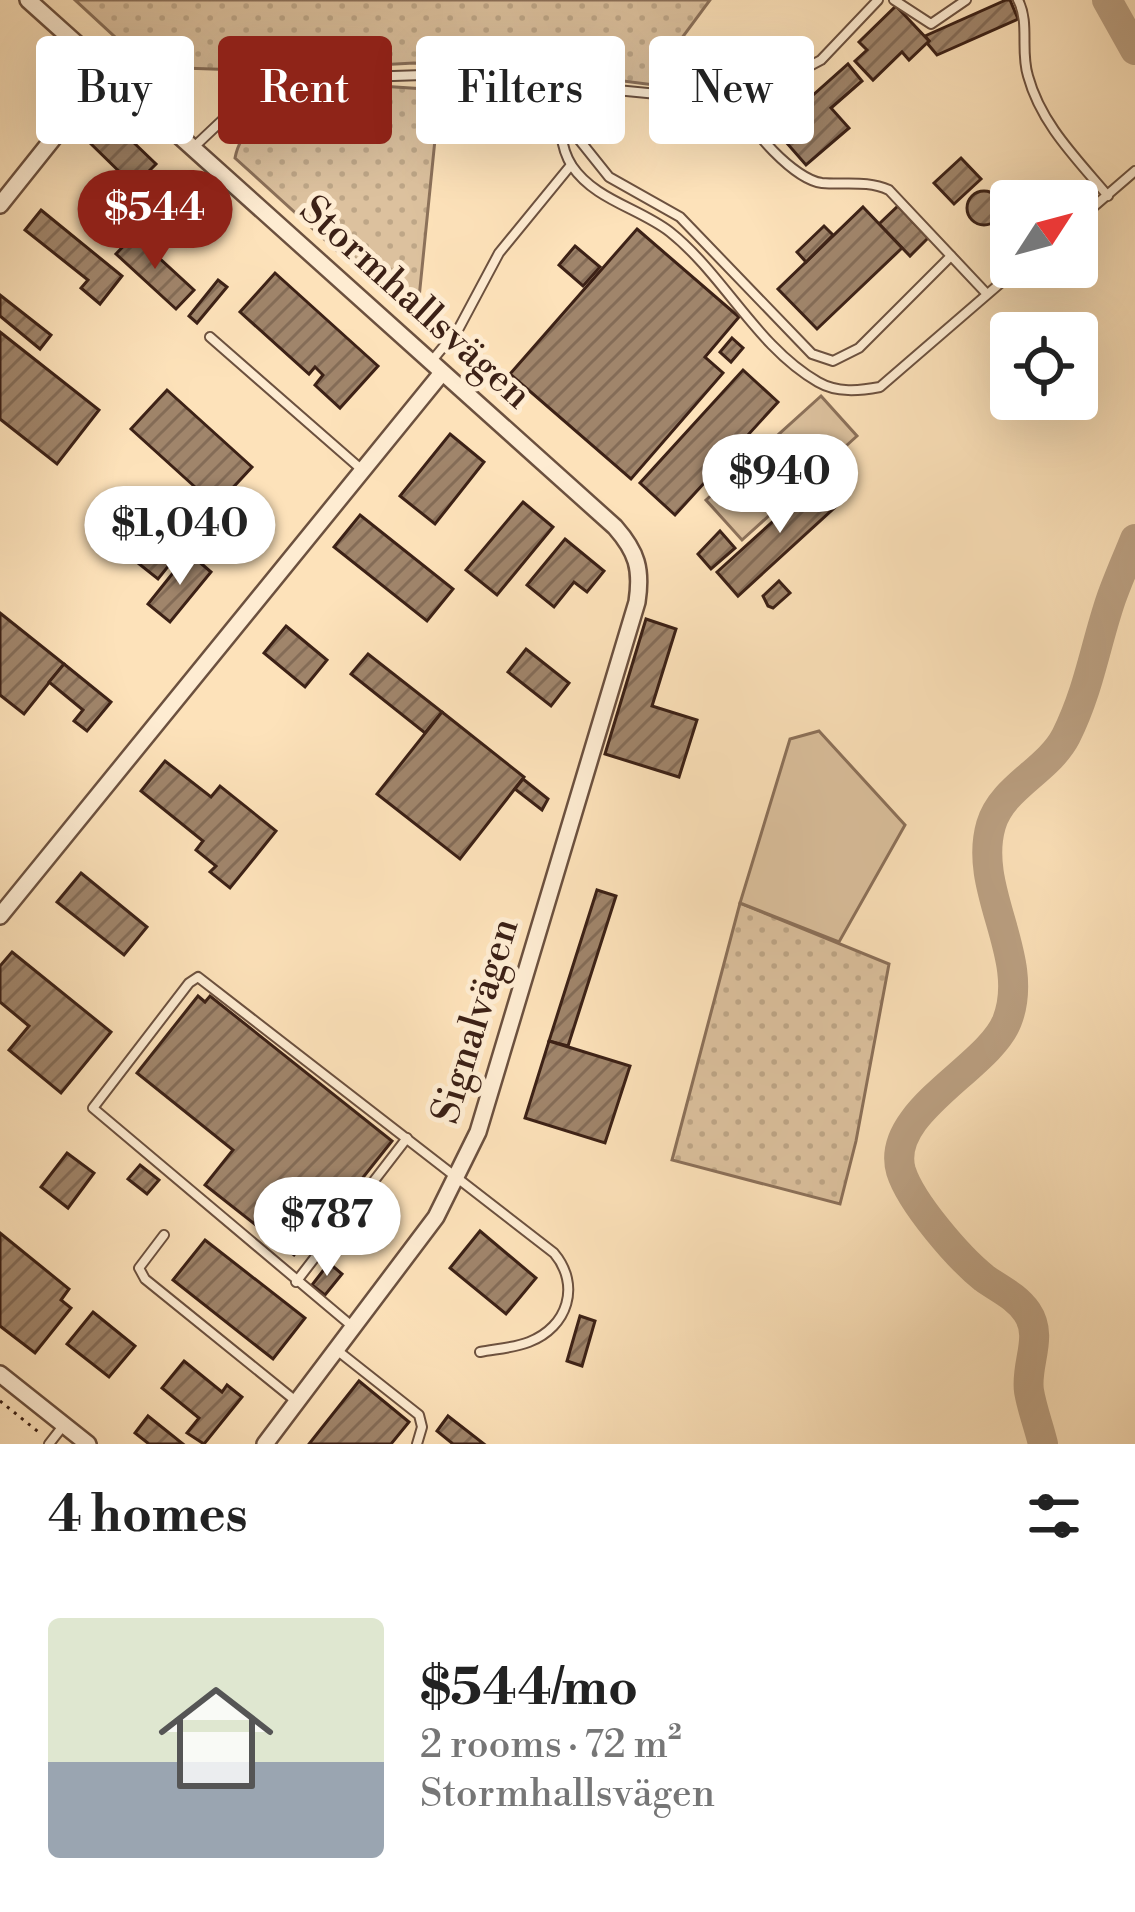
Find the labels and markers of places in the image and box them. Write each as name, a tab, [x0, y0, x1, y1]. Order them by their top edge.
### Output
pin: $544	[84, 170, 226, 272]
pin: $940	[709, 434, 851, 536]
pin: $1,040	[82, 486, 278, 588]
pin: $787	[256, 1177, 398, 1279]

